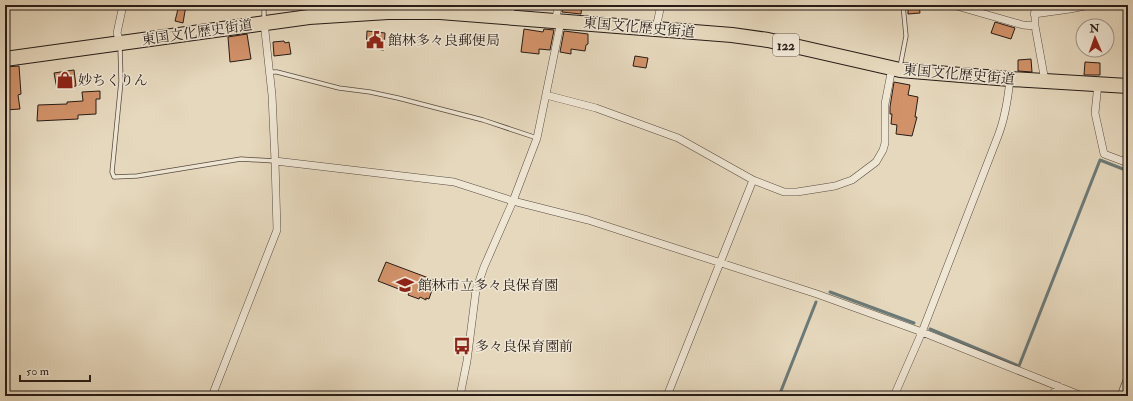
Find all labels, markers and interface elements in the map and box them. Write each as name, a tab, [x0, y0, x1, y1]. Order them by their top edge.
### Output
street label: 東国文化歴史街道	[582, 14, 695, 41]
street label: 東国文化歴史街道	[140, 16, 254, 49]
north arrow	[1075, 18, 1115, 58]
text: N	[1089, 22, 1101, 35]
public building icon: 館林多々良郵便局	[365, 30, 385, 50]
place label: 館林多々良郵便局	[388, 32, 500, 49]
road number: 122	[773, 34, 799, 56]
street label: 東国文化歴史街道	[902, 61, 1015, 88]
shop icon: 妙ちくりん	[55, 70, 75, 90]
place label: 妙ちくりん	[78, 72, 148, 89]
school or university icon: 館林市立多々良保育園	[395, 275, 415, 295]
place label: 館林市立多々良保育園	[418, 277, 558, 294]
bus stop icon: 多々良保育園前	[452, 336, 472, 356]
place label: 多々良保育園前	[475, 338, 573, 355]
scale bar	[20, 357, 90, 383]
text: 50 m	[26, 364, 50, 379]

